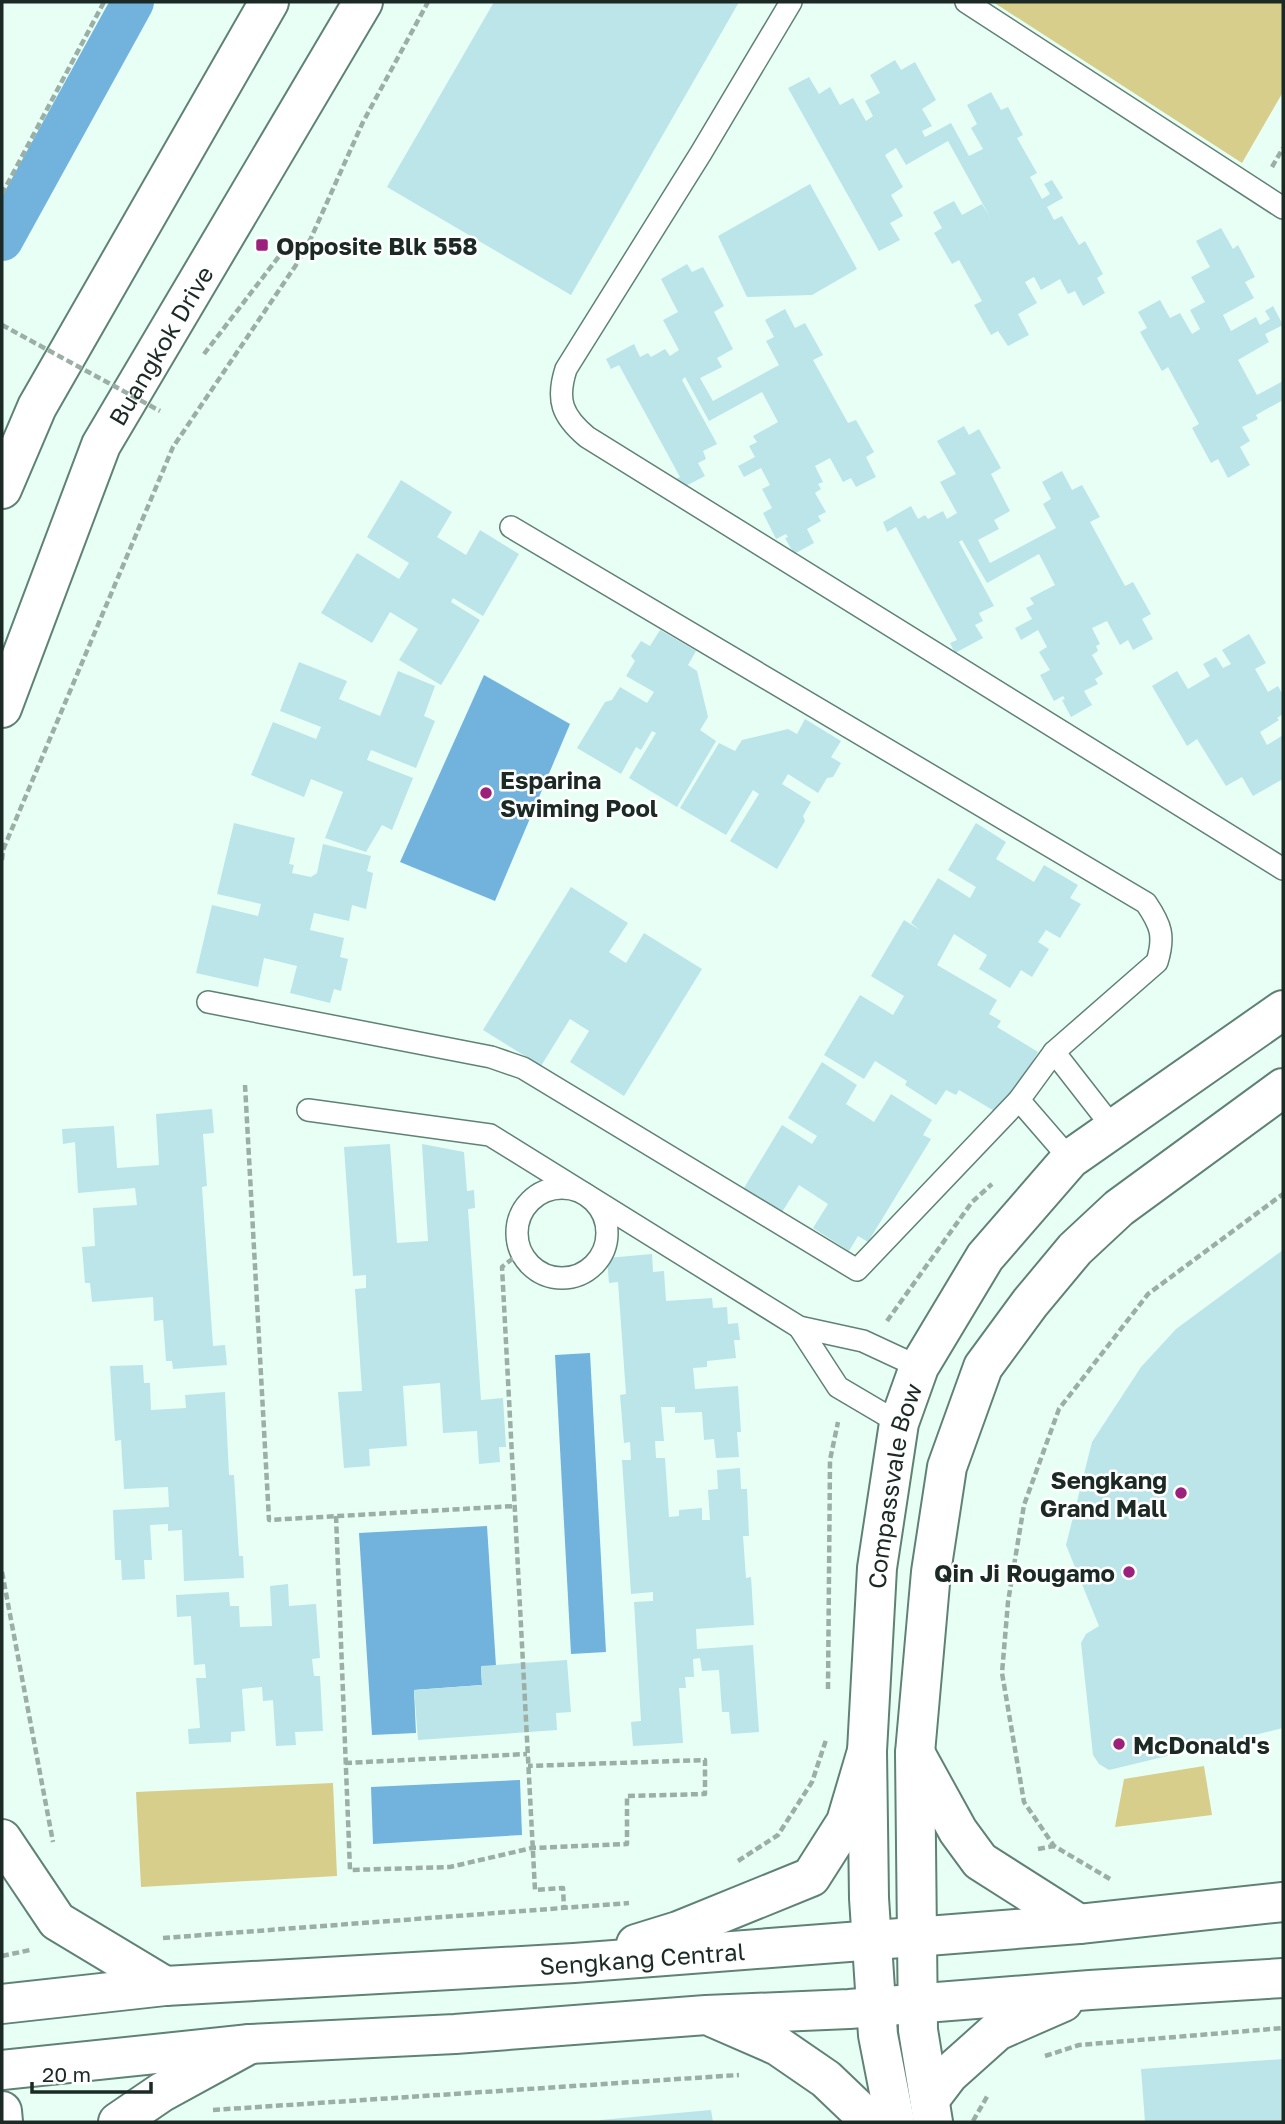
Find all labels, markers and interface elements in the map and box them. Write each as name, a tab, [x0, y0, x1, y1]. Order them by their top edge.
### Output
place label: Opposite Blk 558	[276, 231, 478, 260]
marker: Opposite Blk 558	[254, 237, 270, 253]
street label: Buangkok Drive	[102, 260, 218, 430]
place label: Esparina Swiming Pool	[500, 765, 658, 822]
marker: Esparina Swiming Pool	[478, 785, 494, 801]
street label: Compassvale Bow	[861, 1379, 927, 1590]
place label: Sengkang Grand Mall	[1040, 1465, 1167, 1522]
marker: Sengkang Grand Mall	[1173, 1485, 1189, 1501]
place label: Qin Ji Rougamo	[934, 1558, 1115, 1587]
marker: Qin Ji Rougamo	[1121, 1564, 1137, 1580]
place label: McDonald's	[1133, 1730, 1270, 1759]
marker: McDonald's	[1111, 1736, 1127, 1752]
street label: Sengkang Central	[539, 1935, 746, 1979]
scale bar	[32, 2050, 150, 2094]
text: 20 m	[42, 2061, 91, 2087]

